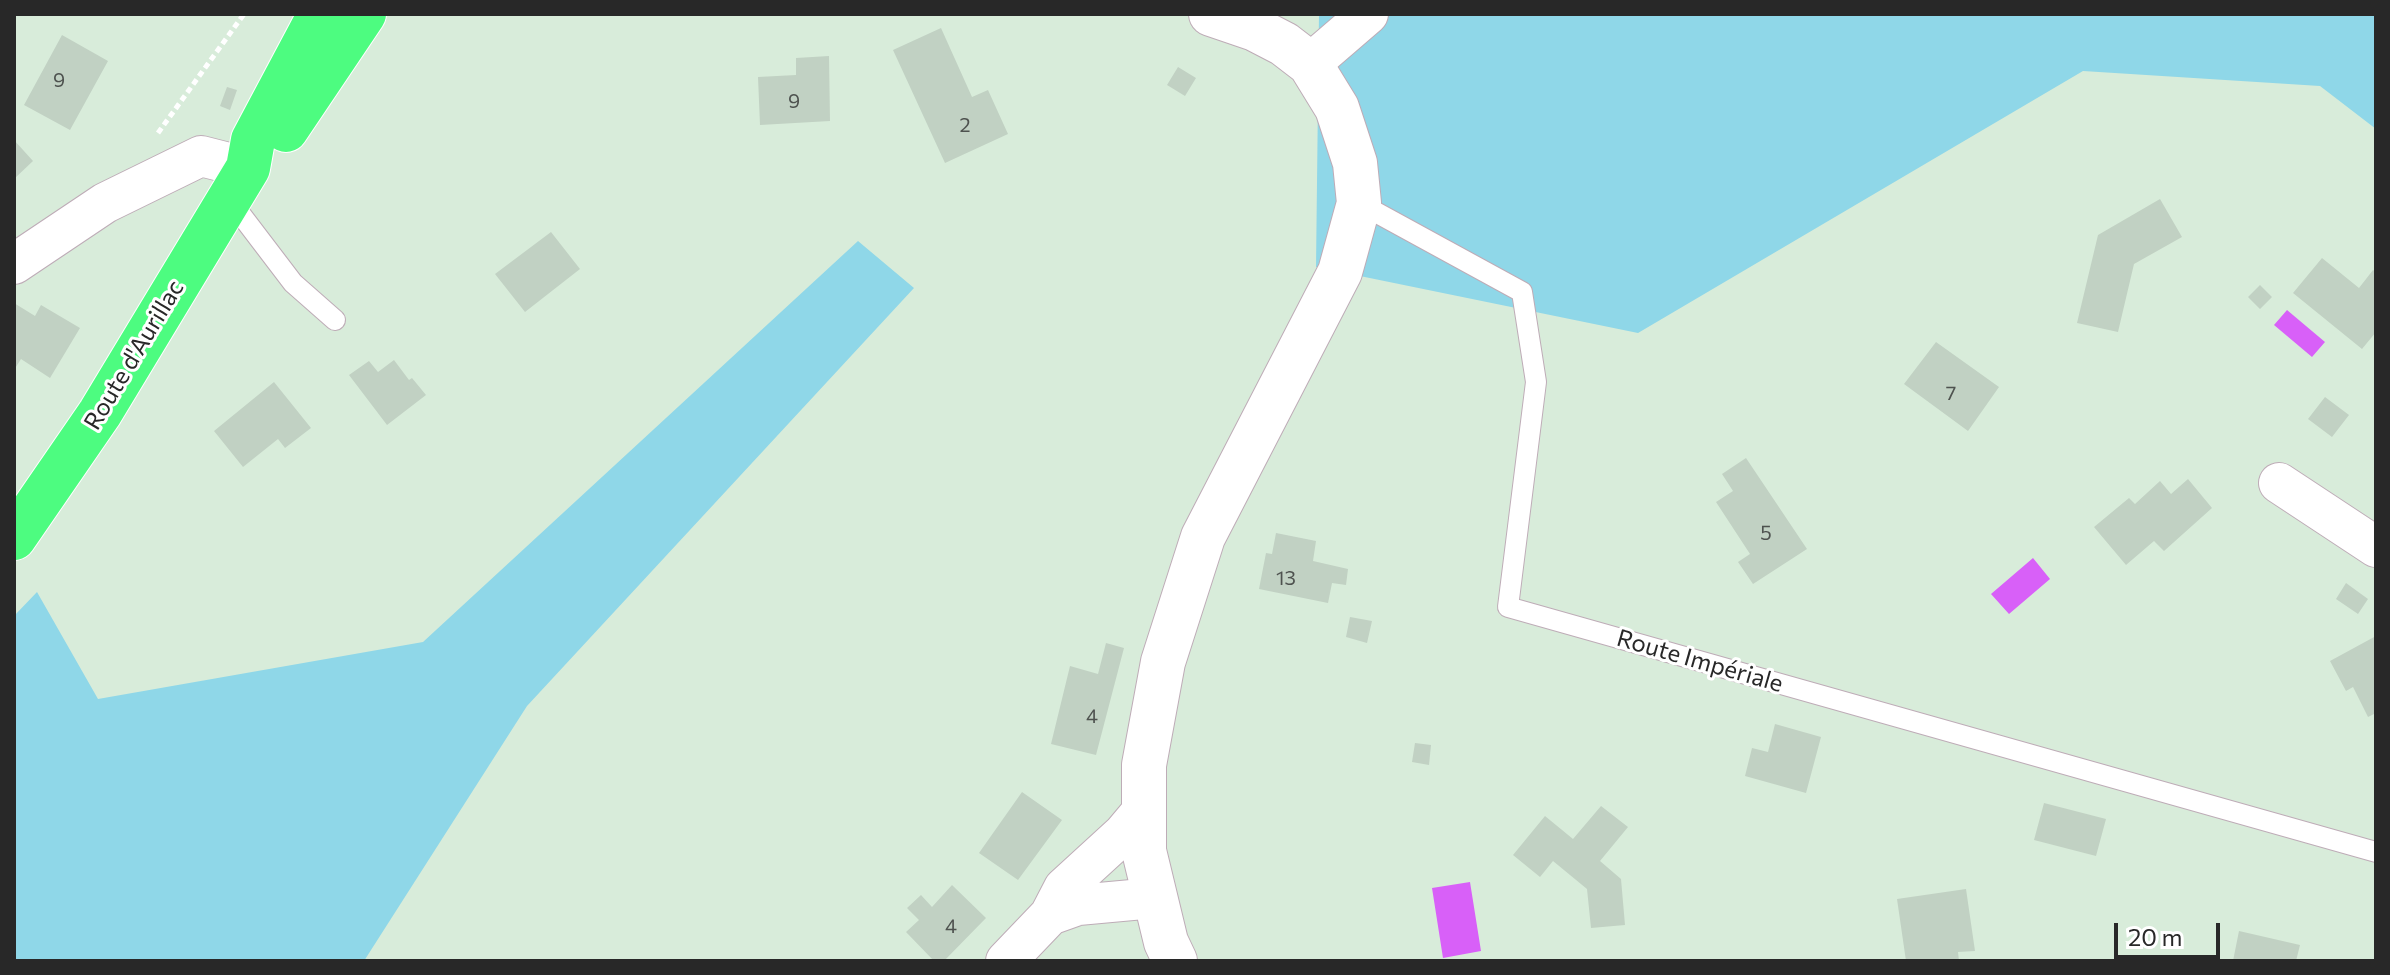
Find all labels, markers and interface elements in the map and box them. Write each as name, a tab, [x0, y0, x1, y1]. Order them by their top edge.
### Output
house number: 9	[53, 68, 65, 92]
house number: 9	[788, 89, 800, 113]
house number: 2	[959, 113, 971, 137]
street label: Route d'Aurillac	[78, 275, 190, 435]
house number: 7	[1946, 381, 1956, 405]
house number: 5	[1760, 521, 1772, 545]
house number: 13	[1276, 566, 1296, 590]
street label: Route Impériale	[1614, 624, 1786, 698]
house number: 4	[1086, 704, 1098, 728]
scale bar	[2118, 907, 2224, 957]
house number: 4	[945, 914, 957, 938]
text: 20 m	[2128, 922, 2182, 951]

